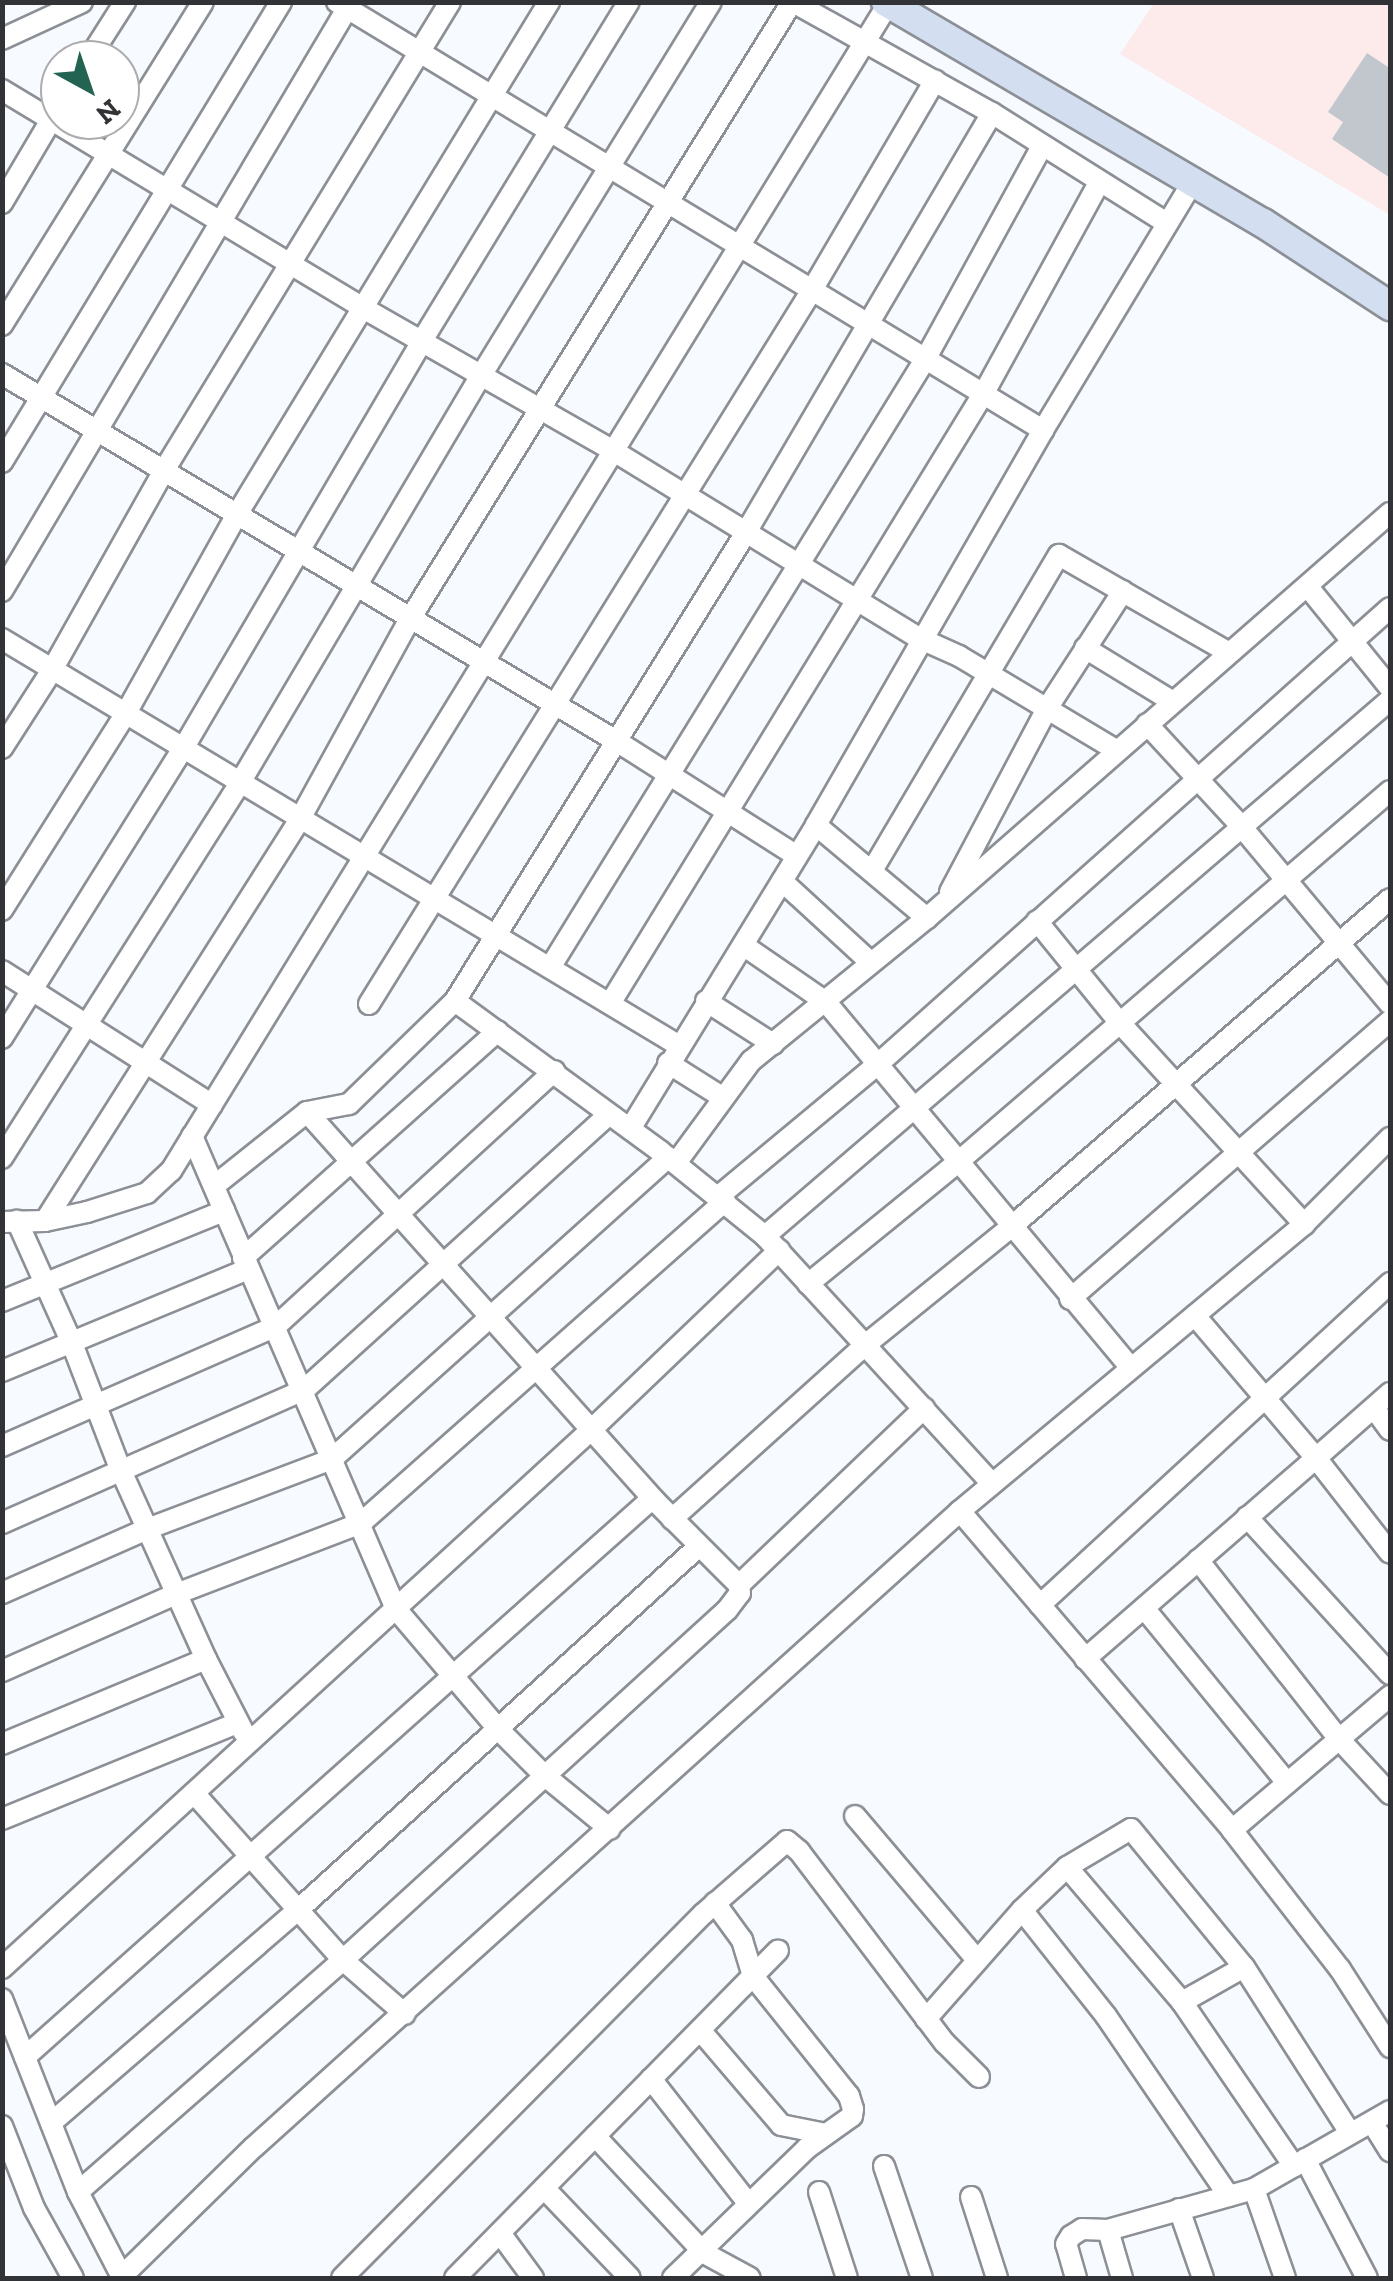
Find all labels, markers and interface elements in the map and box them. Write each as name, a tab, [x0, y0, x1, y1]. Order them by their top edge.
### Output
north arrow	[40, 40, 140, 140]
text: N	[90, 92, 127, 131]

